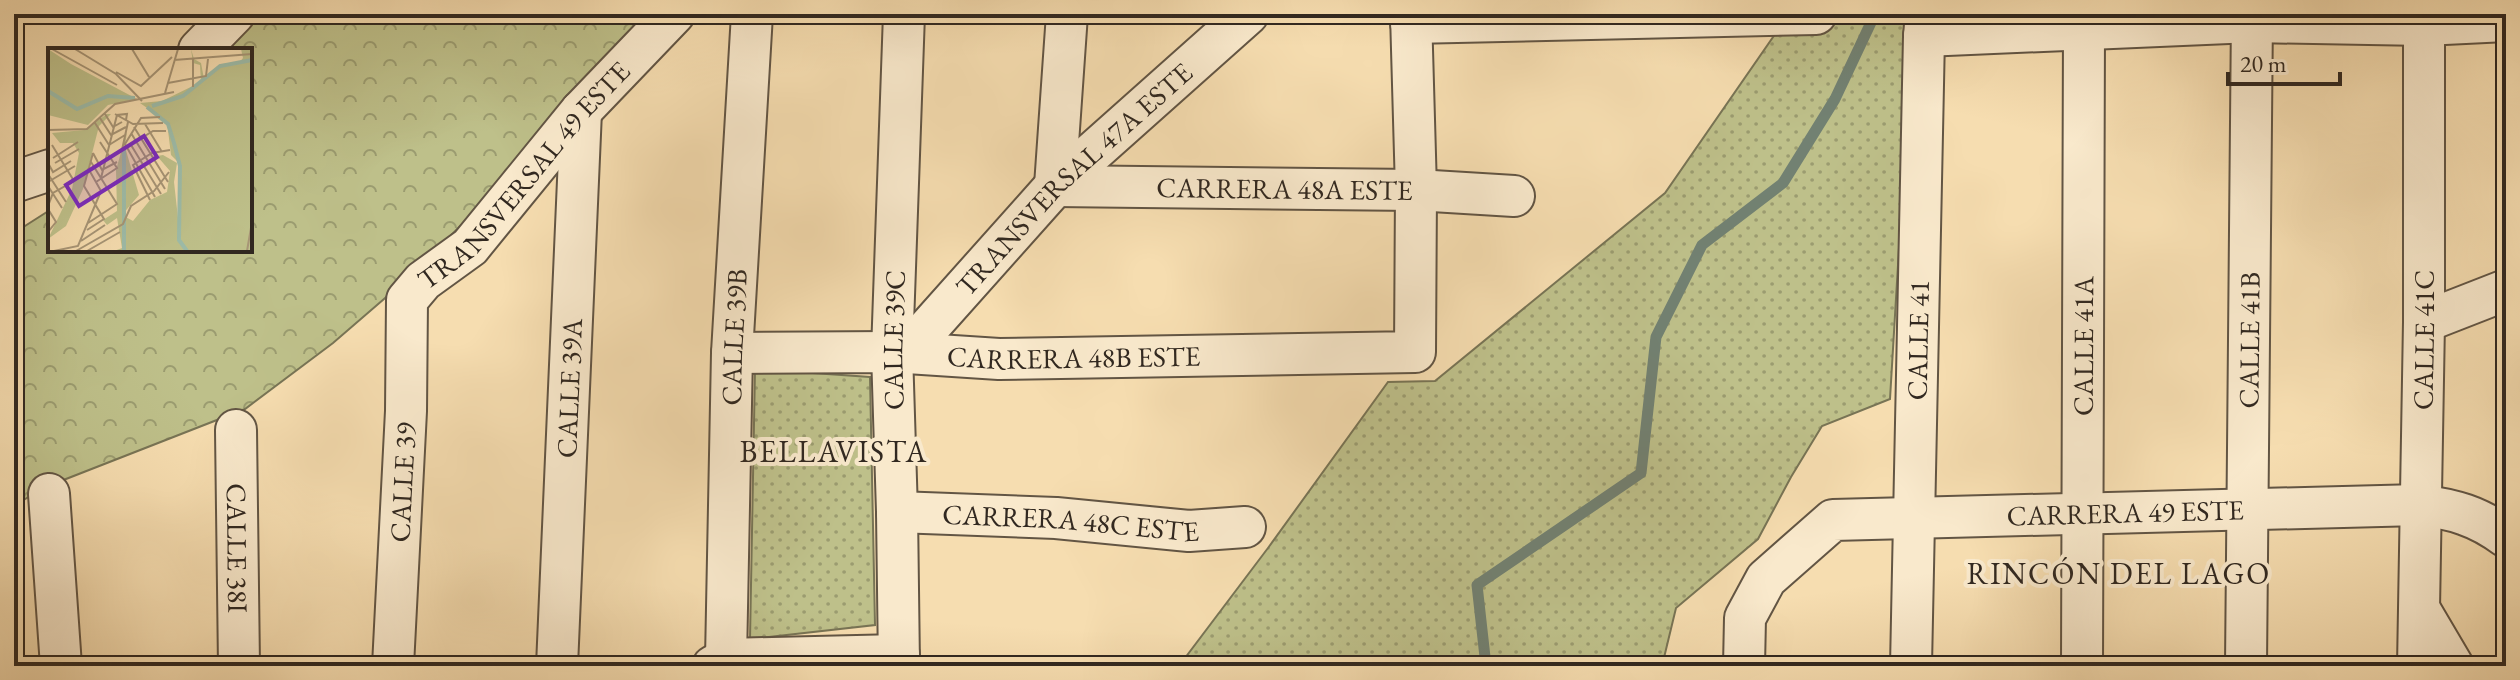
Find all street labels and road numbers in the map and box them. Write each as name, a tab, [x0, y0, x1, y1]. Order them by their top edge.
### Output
street label: TRANSVERSAL 49 ESTE	[410, 53, 638, 297]
street label: TRANSVERSAL 47A ESTE	[948, 54, 1200, 303]
street label: CARRERA 48A ESTE	[1156, 169, 1413, 208]
street label: CALLE 39B	[713, 268, 755, 406]
street label: CALLE 39C	[874, 269, 913, 411]
street label: CALLE 41C	[2404, 270, 2442, 410]
street label: CALLE 41B	[2230, 271, 2268, 409]
street label: CALLE 41A	[2065, 275, 2101, 416]
street label: CALLE 41	[1898, 280, 1937, 401]
street label: CALLE 39A	[548, 317, 590, 459]
street label: CARRERA 48B ESTE	[946, 338, 1201, 378]
street label: CALLE 39	[381, 421, 423, 543]
street label: CALLE 38I	[219, 483, 256, 614]
street label: CARRERA 49 ESTE	[2006, 491, 2244, 534]
street label: CARRERA 48C ESTE	[942, 496, 1200, 549]

